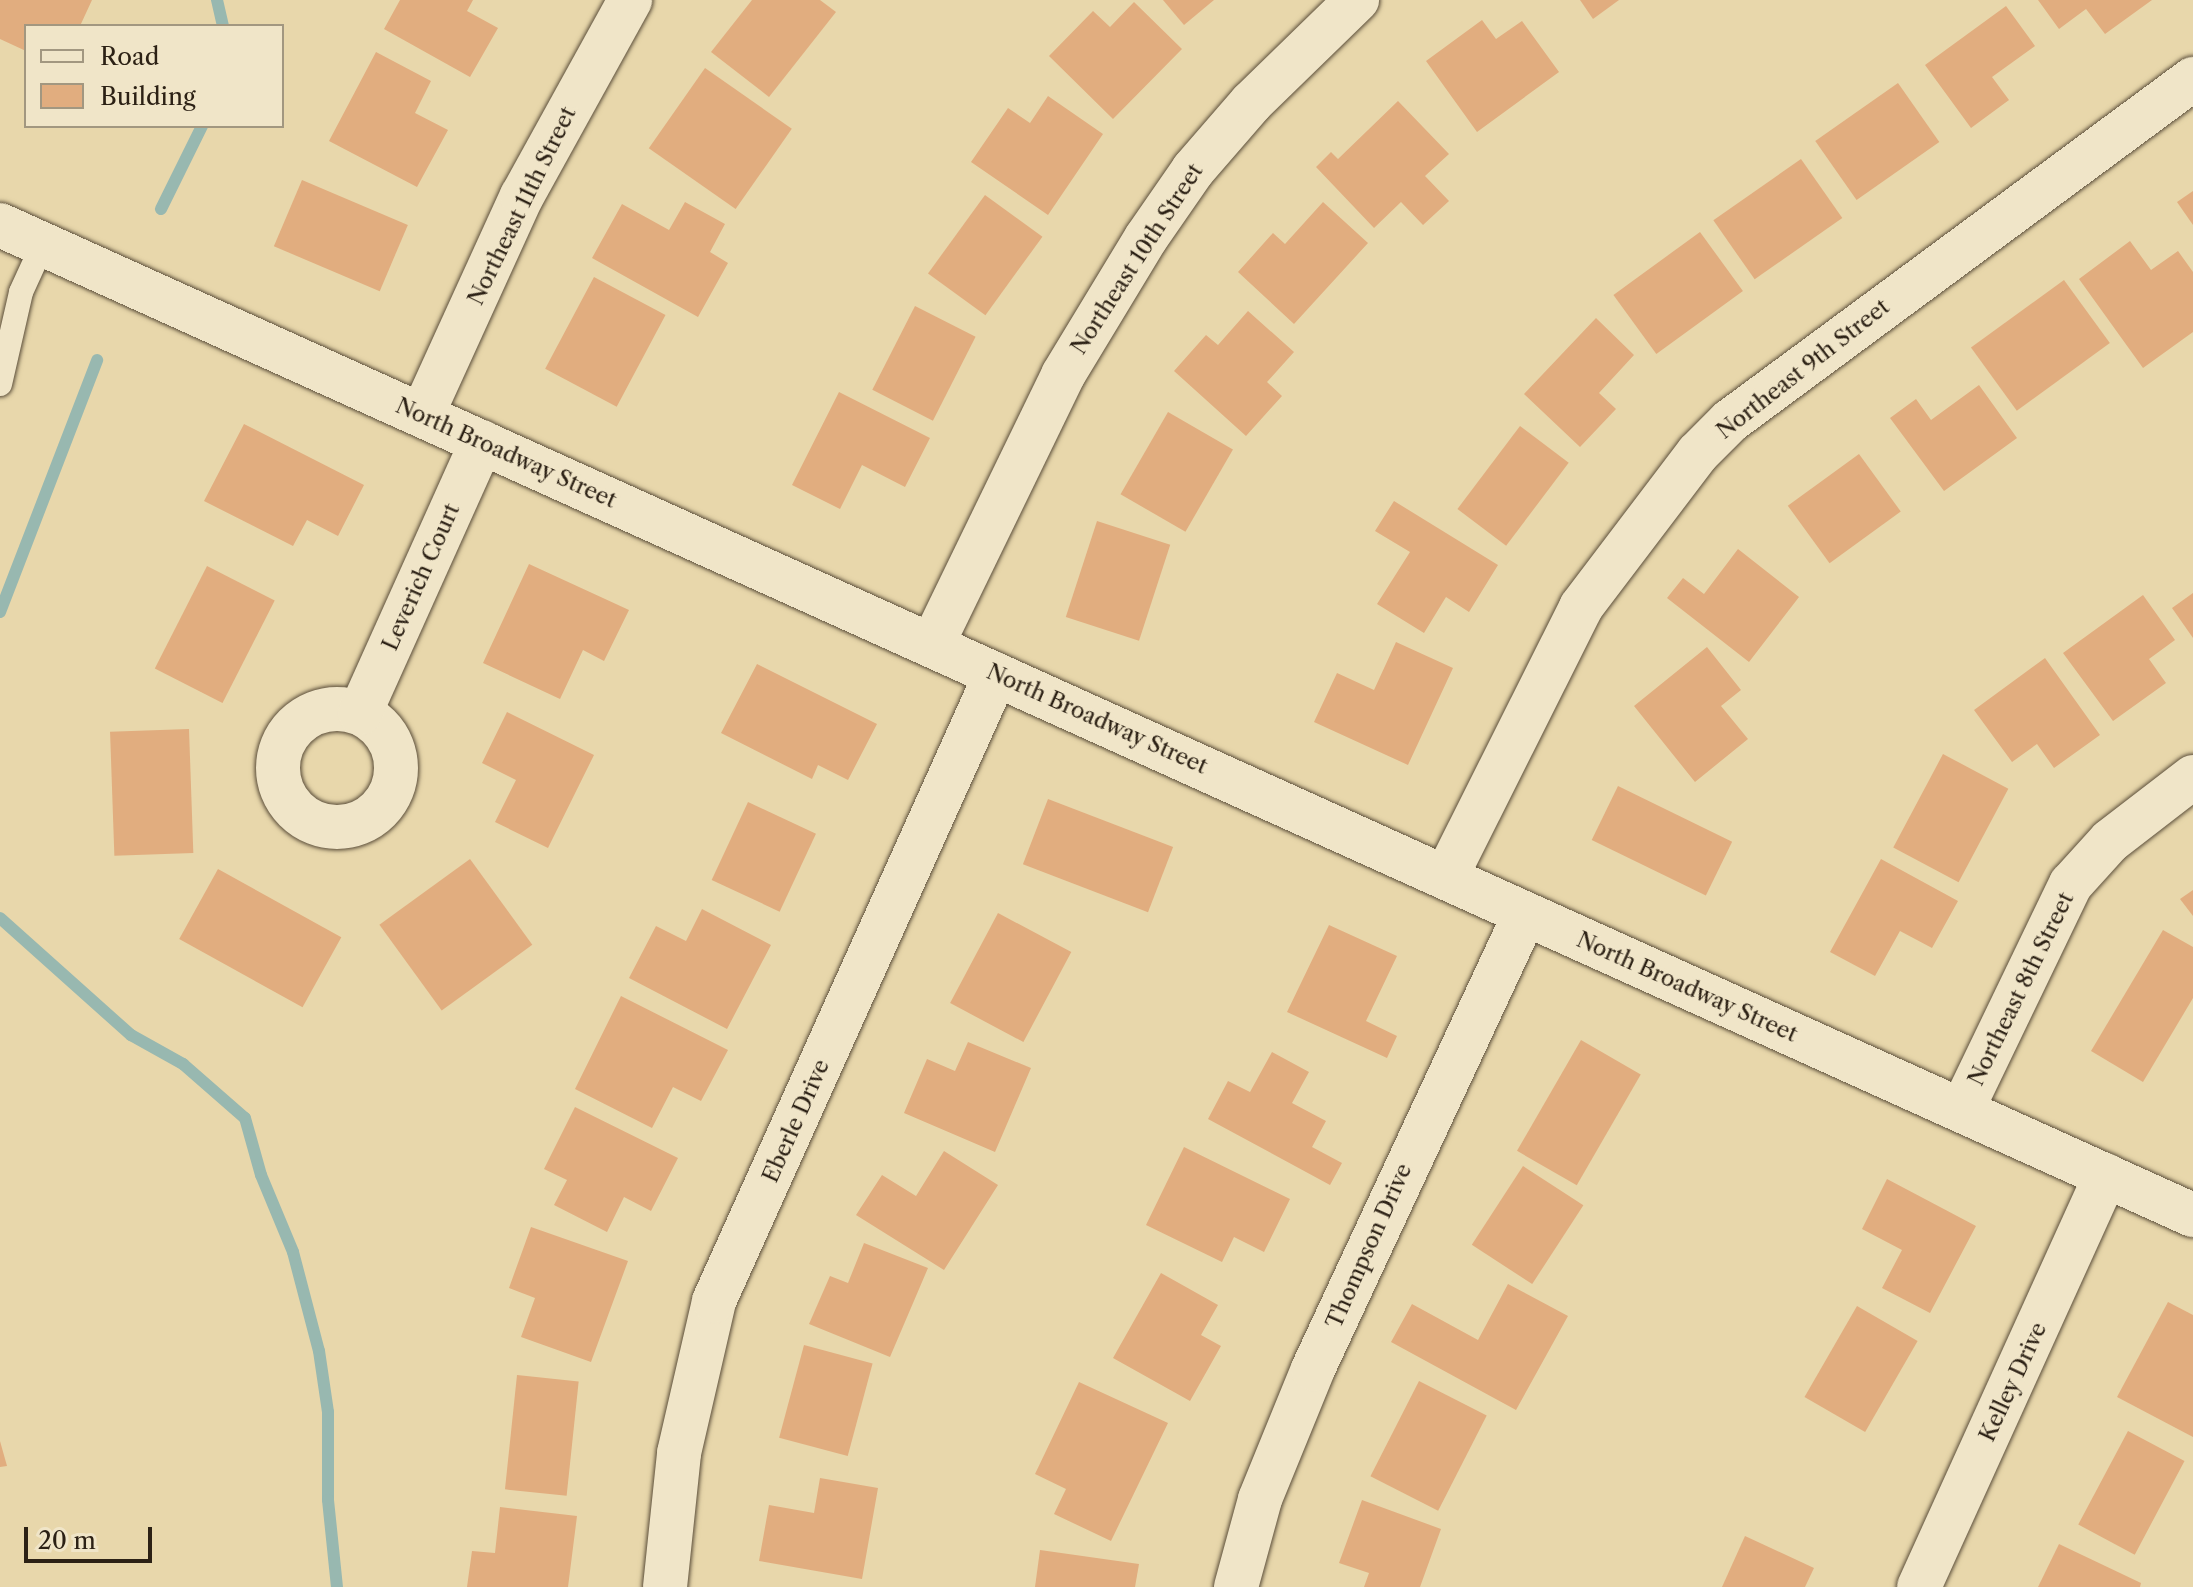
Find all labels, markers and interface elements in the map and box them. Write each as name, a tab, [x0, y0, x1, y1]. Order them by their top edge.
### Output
legend	[24, 24, 284, 128]
text: Road	[100, 42, 159, 71]
text: Building	[100, 82, 196, 111]
street label: Northeast 11th Street	[463, 103, 581, 309]
street label: Northeast 10th Street	[1066, 159, 1208, 359]
street label: Northeast 9th Street	[1712, 293, 1894, 445]
street label: North Broadway Street	[391, 392, 621, 514]
street label: Leverich Court	[377, 499, 465, 655]
street label: North Broadway Street	[982, 658, 1212, 780]
street label: Northeast 8th Street	[1963, 888, 2079, 1090]
street label: North Broadway Street	[1572, 926, 1802, 1048]
street label: Eberle Drive	[757, 1055, 835, 1187]
street label: Thompson Drive	[1321, 1159, 1417, 1333]
street label: Kelley Drive	[1974, 1318, 2052, 1446]
scale bar	[28, 1511, 156, 1561]
text: 20 m	[38, 1526, 96, 1555]

